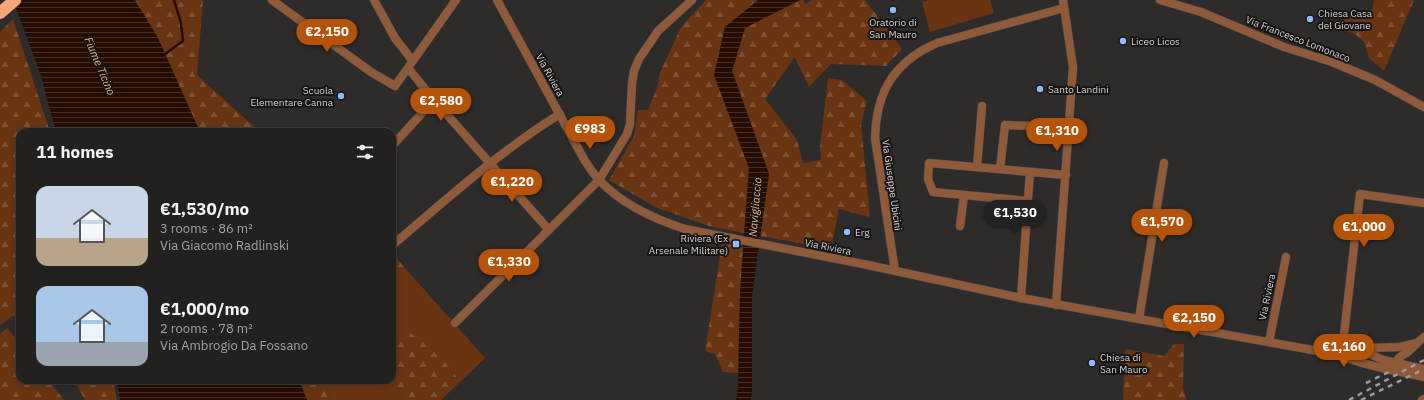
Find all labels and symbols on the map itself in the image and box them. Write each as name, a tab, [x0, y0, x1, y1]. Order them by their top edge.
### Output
marker: Oratorio di San Mauro	[888, 5, 898, 15]
place label: Chiesa Casa del Giovane	[1318, 7, 1373, 32]
street label: Via Francesco Lomonaco	[1244, 13, 1353, 65]
marker: Chiesa Casa del Giovane	[1305, 14, 1315, 24]
place label: Oratorio di San Mauro	[869, 16, 917, 41]
pin: €2,150	[294, 19, 360, 53]
water label: Fiume Ticino	[81, 35, 119, 97]
place label: Liceo Licos	[1131, 35, 1180, 48]
marker: Liceo Licos	[1118, 36, 1128, 46]
street label: Via Riviera	[533, 51, 567, 99]
place label: Santo Landini	[1048, 83, 1109, 96]
place label: Scuola Elementare Canna	[250, 84, 334, 109]
marker: Santo Landini	[1035, 84, 1045, 94]
pin: €2,580	[408, 88, 474, 122]
marker: Scuola Elementare Canna	[336, 91, 346, 101]
pin: €983	[566, 116, 614, 150]
pin: €1,310	[1024, 118, 1090, 152]
street label: Via Giuseppe Ubicini	[879, 139, 905, 231]
pin: €1,220	[479, 169, 545, 203]
water label: Navigliaccio	[745, 177, 765, 237]
pin: €1,530	[982, 200, 1048, 234]
pin: €1,570	[1129, 209, 1195, 243]
pin: €1,000	[1331, 214, 1397, 248]
place label: Erg	[855, 226, 870, 239]
marker: Erg	[842, 227, 852, 237]
place label: Riviera (Ex Arsenale Militare)	[649, 232, 728, 257]
street label: Via Riviera	[804, 236, 853, 258]
marker: Riviera (Ex Arsenale Militare)	[731, 239, 741, 249]
pin: €1,330	[476, 249, 542, 283]
street label: Via Riviera	[1256, 272, 1278, 321]
pin: €2,150	[1161, 305, 1227, 339]
pin: €1,160	[1311, 334, 1377, 368]
place label: Chiesa di San Mauro	[1100, 351, 1148, 376]
marker: Chiesa di San Mauro	[1087, 358, 1097, 368]

